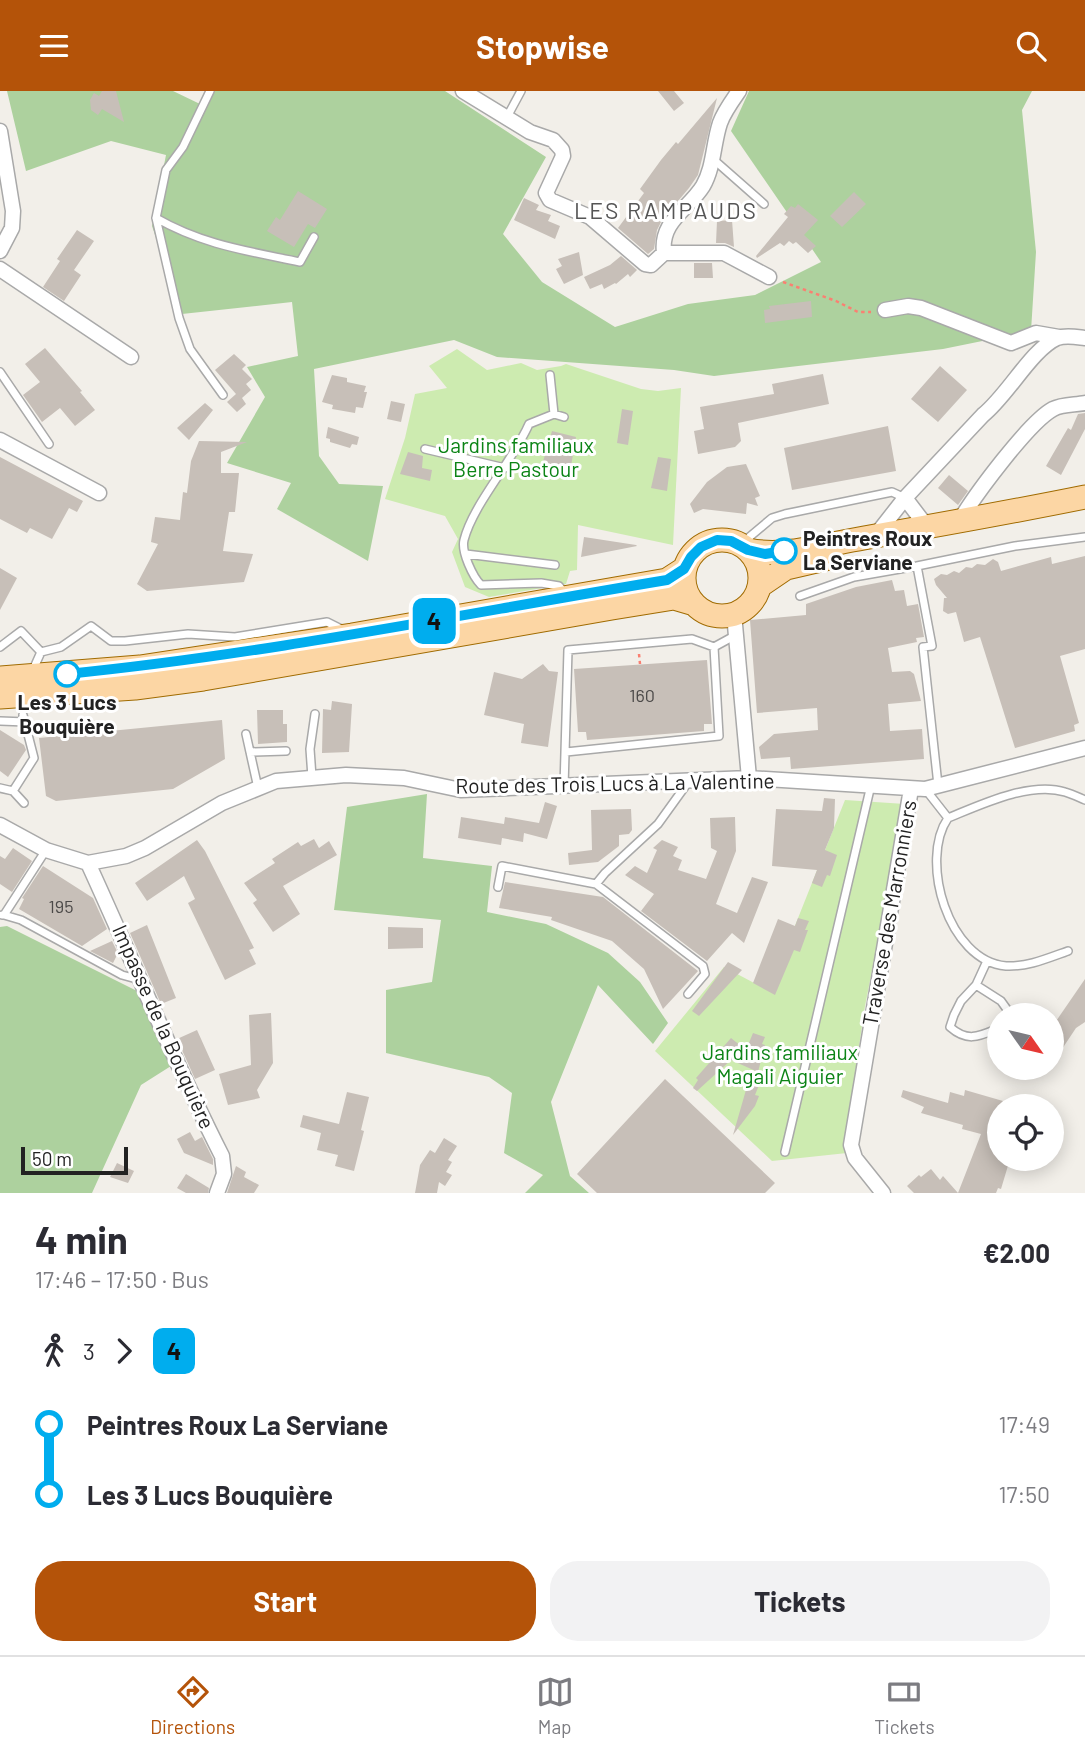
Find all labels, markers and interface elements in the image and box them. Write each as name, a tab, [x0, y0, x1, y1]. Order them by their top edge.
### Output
icon: menu	[35, 27, 73, 65]
text: Stopwise	[476, 27, 609, 65]
icon: search	[1012, 27, 1050, 65]
district label: LES RAMPAUDS	[574, 196, 758, 224]
park label: Jardins familiaux Berre Pastour	[438, 432, 594, 481]
place label: Peintres Roux La Serviane	[803, 525, 932, 574]
marker: Peintres Roux La Serviane	[771, 538, 797, 564]
line badge: 4	[411, 598, 457, 644]
text: 4	[427, 606, 441, 635]
marker: Les 3 Lucs Bouquière	[54, 661, 80, 687]
house number: 160	[629, 684, 655, 706]
place label: Les 3 Lucs Bouquière	[18, 689, 116, 738]
street label: Route des Trois Lucs à La Valentine	[455, 767, 775, 798]
street label: Traverse des Marronniers	[856, 798, 921, 1028]
house number: 195	[49, 895, 73, 917]
street label: Impasse de la Bouquière	[108, 920, 221, 1132]
north arrow	[987, 1003, 1064, 1080]
map controls	[987, 1003, 1064, 1171]
park label: Jardins familiaux Magali Aiguier	[702, 1039, 858, 1088]
button: locate	[987, 1094, 1064, 1171]
scale bar	[21, 1144, 128, 1176]
text: 50 m	[32, 1147, 72, 1170]
text: 4 min	[35, 1216, 128, 1262]
text: €2.00	[983, 1237, 1050, 1268]
text: 17:46 – 17:50 · Bus	[35, 1265, 209, 1293]
icon: walk	[35, 1332, 73, 1370]
icon: forward	[105, 1332, 143, 1370]
text: 4	[167, 1336, 181, 1365]
text: 3	[83, 1337, 95, 1365]
text: Peintres Roux La Serviane	[87, 1409, 388, 1440]
text: 17:49	[999, 1410, 1050, 1438]
text: Les 3 Lucs Bouquière	[87, 1479, 333, 1510]
text: 17:50	[998, 1480, 1050, 1508]
button: Start	[35, 1561, 536, 1641]
button: Tickets	[550, 1561, 1050, 1641]
tab: Directions	[150, 1673, 235, 1738]
tab: Map	[536, 1673, 574, 1738]
tab: Tickets	[874, 1673, 935, 1738]

